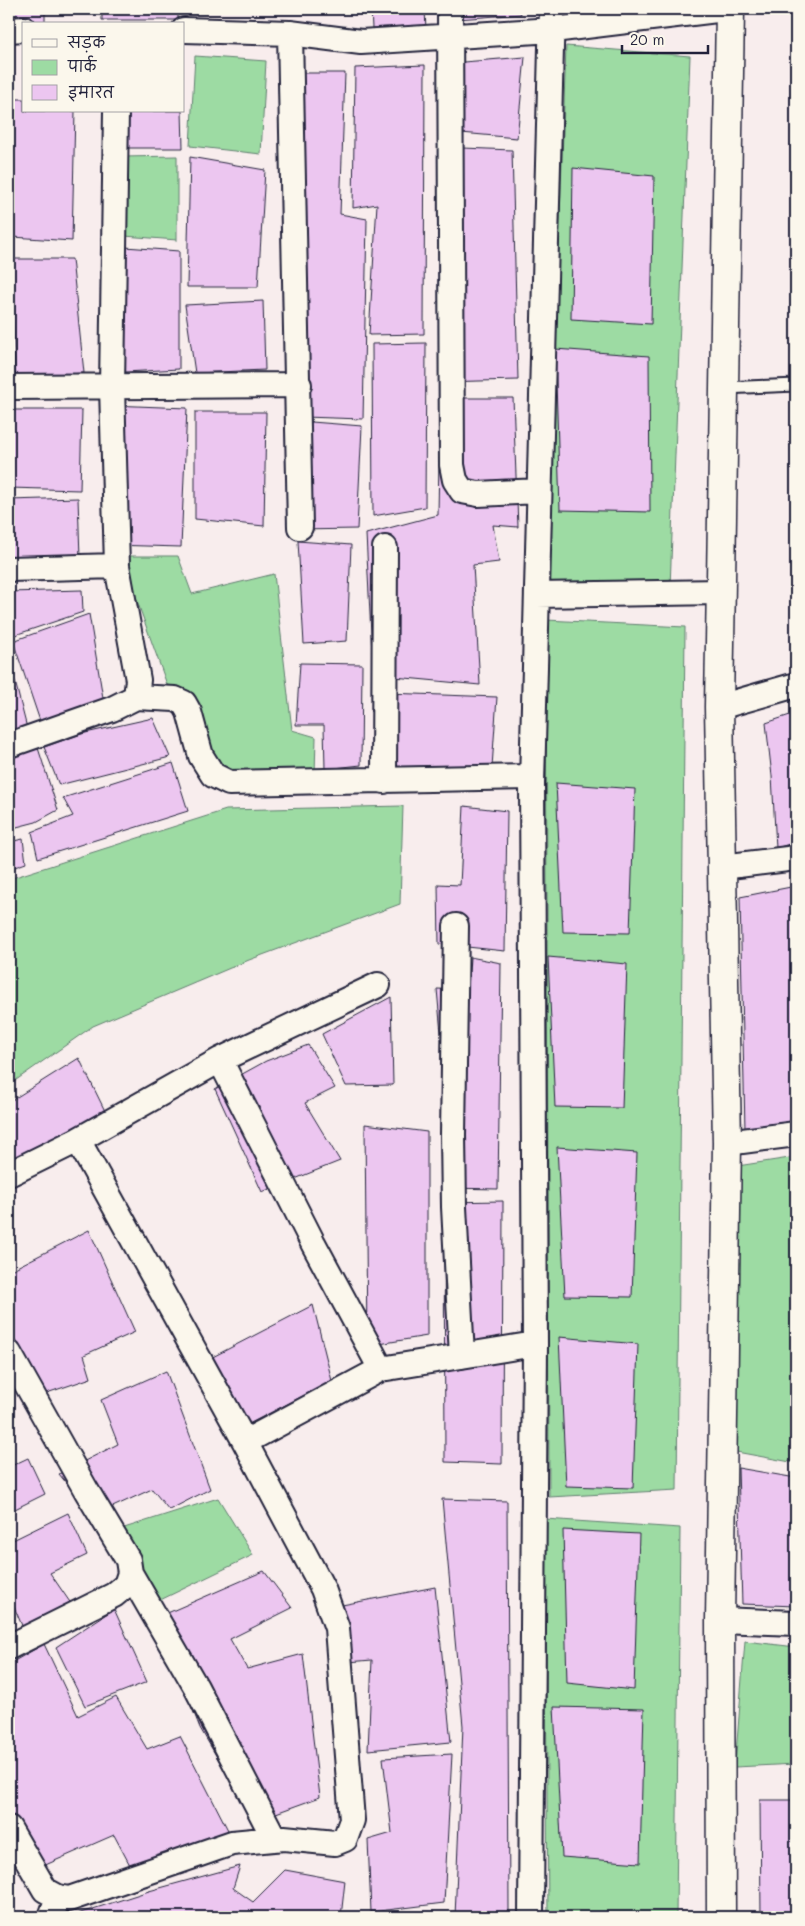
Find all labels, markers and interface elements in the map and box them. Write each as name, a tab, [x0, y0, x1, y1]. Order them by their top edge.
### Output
legend	[22, 22, 185, 112]
scale bar	[622, 22, 709, 54]
text: 20 m	[630, 29, 664, 49]
text: सड़क	[67, 32, 106, 53]
text: पार्क	[67, 55, 98, 76]
text: इमारत	[68, 82, 115, 102]

